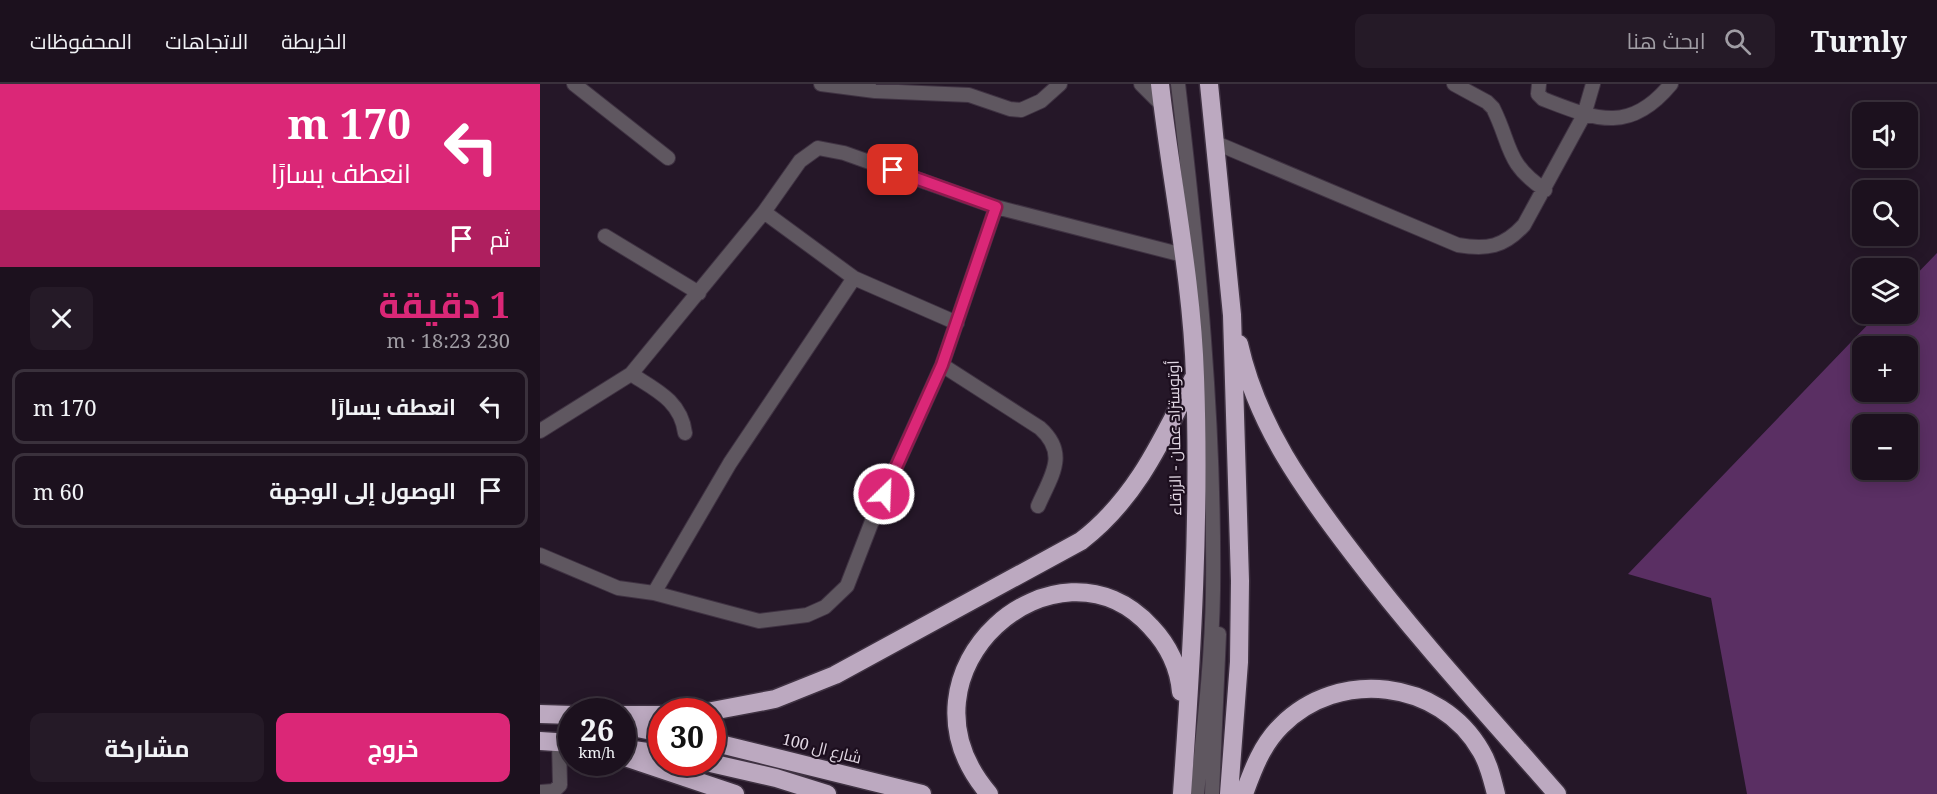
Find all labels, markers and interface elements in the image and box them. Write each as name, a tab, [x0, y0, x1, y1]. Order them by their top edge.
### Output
search box	[1355, 14, 1775, 68]
text: Turnly	[1811, 22, 1907, 60]
text: ابحث هنا	[1626, 25, 1706, 55]
icon: search	[1721, 25, 1754, 58]
text: المحفوظات	[30, 27, 132, 55]
text: الاتجاهات	[165, 27, 248, 55]
text: الخريطة	[281, 27, 347, 55]
text: 170 m	[287, 94, 411, 151]
map controls	[1852, 102, 1918, 480]
button: sound	[1852, 102, 1918, 168]
icon: left	[432, 108, 510, 186]
pin	[867, 144, 918, 195]
icon: arrive	[876, 153, 909, 186]
text: انعطف يسارًا	[271, 154, 411, 191]
button: search	[1852, 180, 1918, 246]
icon: arrive	[445, 222, 478, 255]
text: ثم	[490, 223, 510, 253]
button: layers	[1852, 258, 1918, 324]
text: 1 دقيقة	[379, 280, 510, 329]
button: close	[30, 287, 93, 350]
text: 230 m · 18:23	[387, 327, 510, 354]
button: +	[1852, 336, 1918, 402]
street label: أوتوستراد عمان - الزرقاء	[1162, 360, 1186, 516]
icon: left	[474, 390, 507, 423]
text: انعطف يسارًا	[330, 391, 456, 421]
text: 170 m	[33, 392, 96, 422]
button: −	[1852, 414, 1918, 480]
position arrow	[852, 462, 916, 526]
icon: arrive	[474, 474, 507, 507]
text: الوصول إلى الوجهة	[269, 475, 456, 505]
text: 60 m	[33, 476, 84, 506]
speed limit sign: 30	[648, 698, 726, 776]
text: 26	[580, 709, 614, 750]
button: مشاركة	[30, 713, 264, 782]
button: خروج	[276, 713, 510, 782]
street label: شارع ال 100	[780, 728, 864, 769]
text: km/h	[579, 742, 615, 762]

